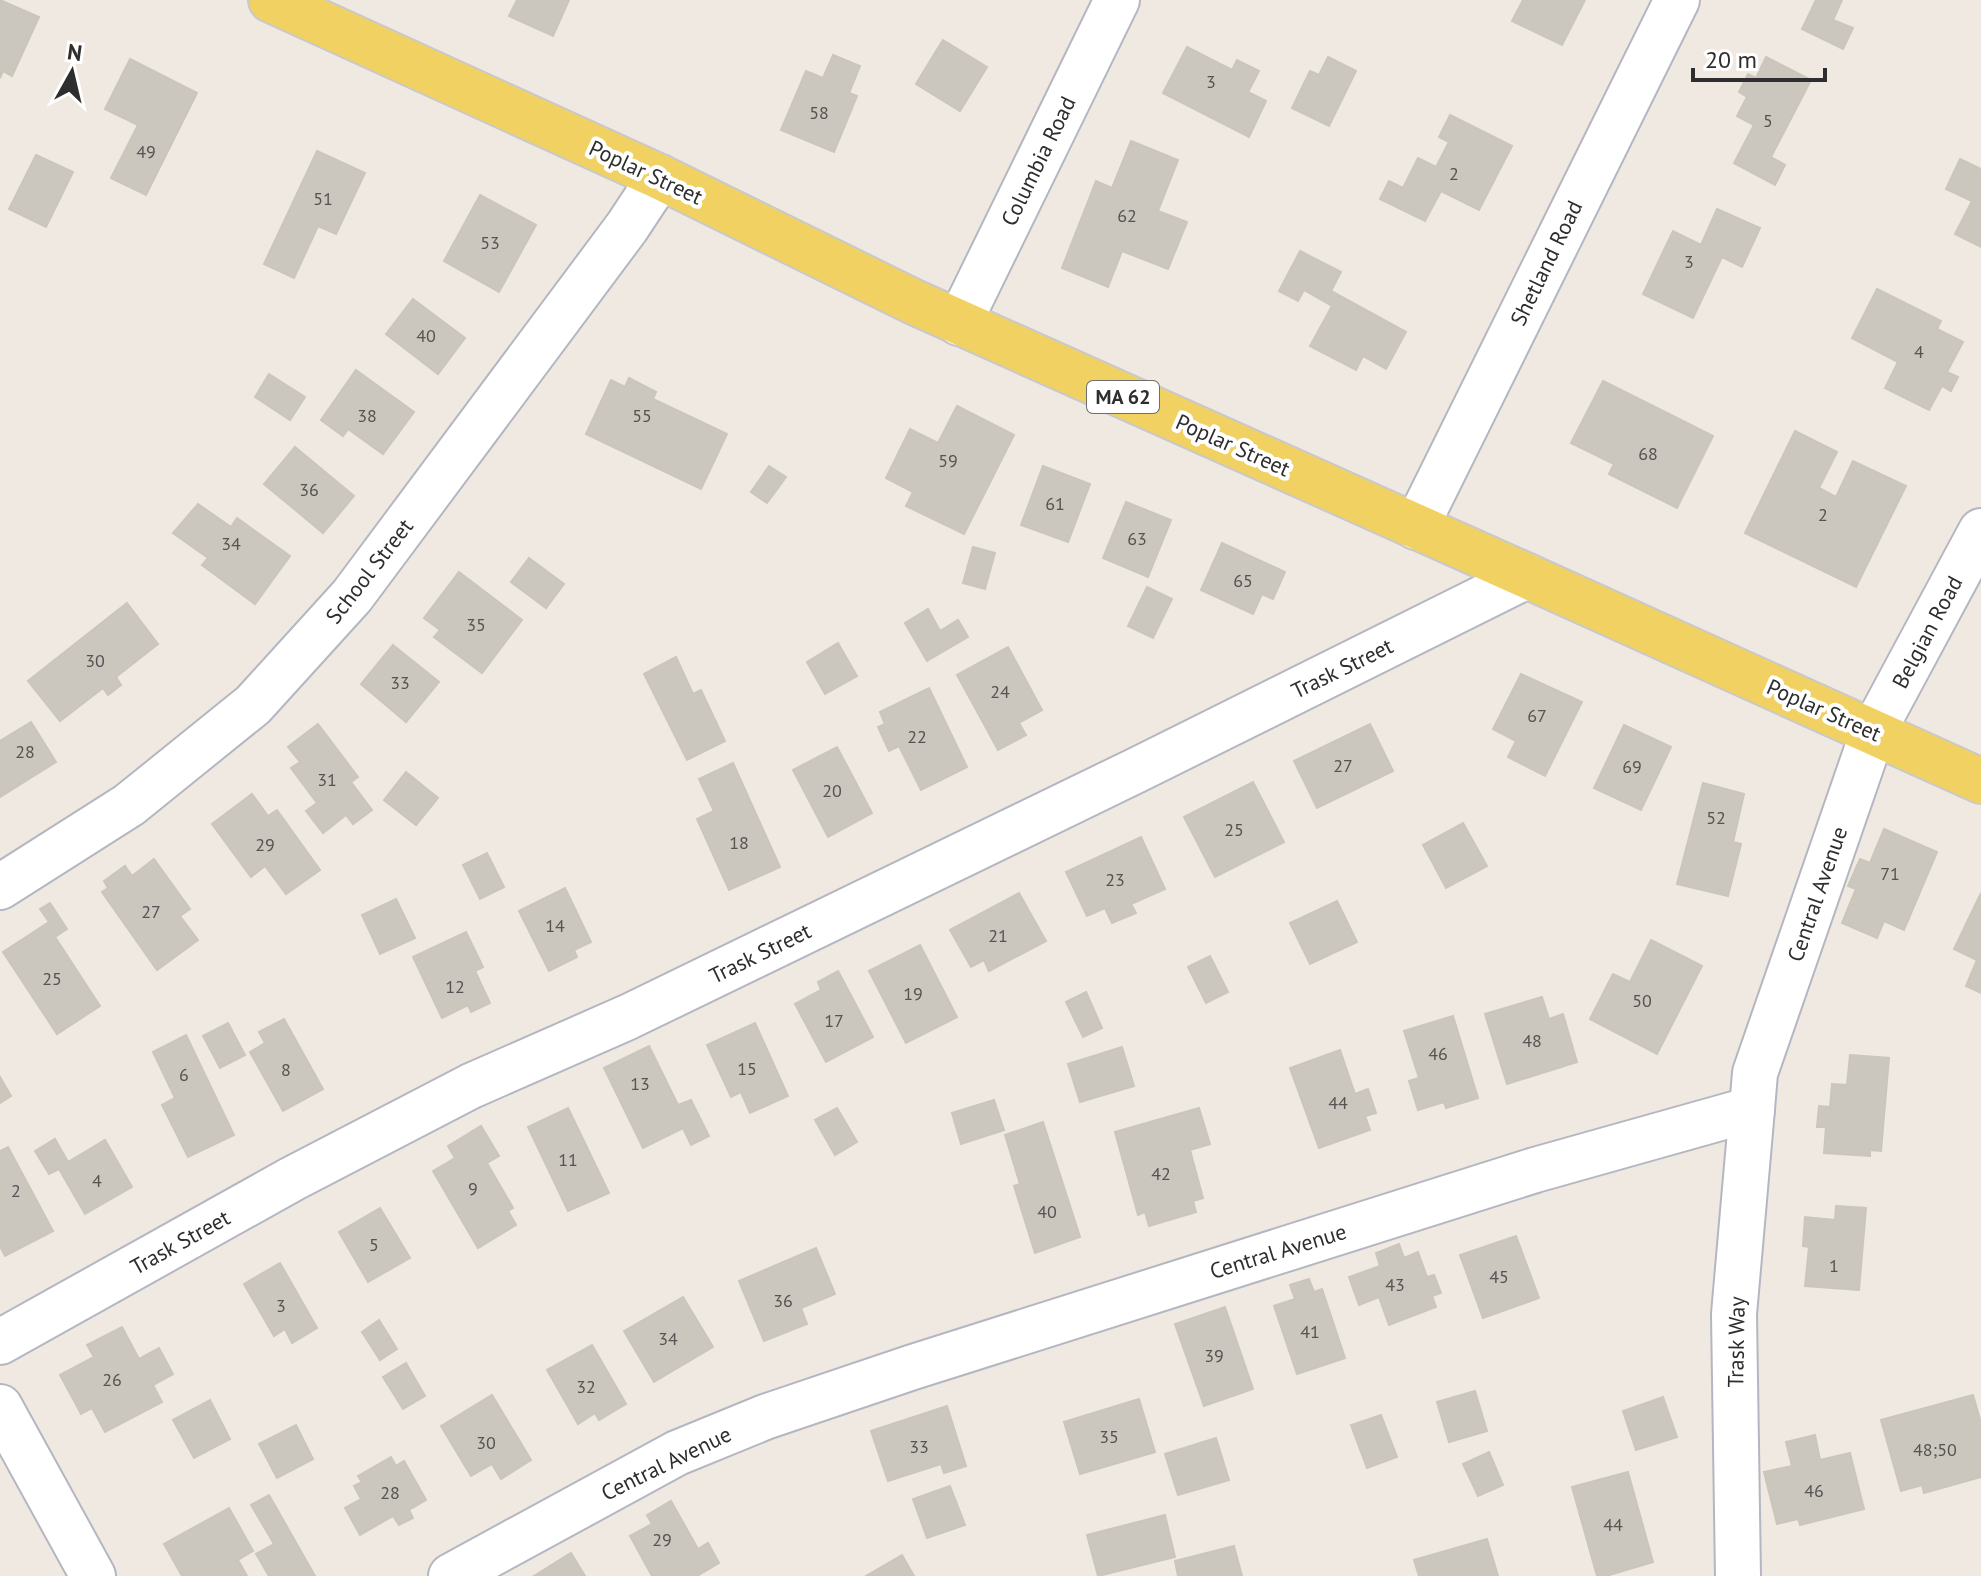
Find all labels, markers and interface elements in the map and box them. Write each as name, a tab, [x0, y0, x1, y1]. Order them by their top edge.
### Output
north arrow	[32, 32, 112, 112]
scale bar	[1693, 32, 1825, 82]
text: N	[66, 37, 84, 67]
text: 20 m	[1705, 44, 1757, 75]
house number: 3	[1206, 70, 1216, 93]
street label: Columbia Road	[995, 92, 1081, 230]
house number: 58	[809, 101, 829, 124]
house number: 5	[1763, 109, 1773, 132]
street label: Poplar Street	[585, 134, 708, 211]
house number: 49	[136, 140, 156, 163]
house number: 2	[1449, 162, 1459, 185]
house number: 51	[313, 187, 333, 210]
street label: Shetland Road	[1504, 196, 1588, 330]
house number: 62	[1117, 204, 1137, 227]
house number: 53	[480, 231, 500, 254]
house number: 3	[1684, 250, 1694, 273]
house number: 40	[416, 324, 436, 347]
house number: 4	[1914, 340, 1924, 363]
road number: MA 62	[1087, 381, 1159, 413]
house number: 38	[357, 404, 377, 427]
house number: 55	[632, 404, 652, 427]
street label: Poplar Street	[1172, 407, 1295, 483]
house number: 68	[1638, 442, 1658, 465]
house number: 59	[938, 449, 958, 472]
house number: 36	[299, 478, 319, 501]
house number: 61	[1045, 492, 1065, 515]
house number: 2	[1818, 503, 1828, 526]
street label: School Street	[319, 512, 419, 629]
house number: 63	[1127, 527, 1147, 550]
house number: 34	[221, 532, 241, 555]
house number: 65	[1233, 569, 1253, 592]
street label: Belgian Road	[1886, 571, 1968, 693]
house number: 35	[466, 613, 486, 636]
street label: Trask Street	[1287, 631, 1398, 705]
house number: 30	[85, 649, 105, 672]
house number: 33	[390, 671, 410, 694]
street label: Poplar Street	[1763, 672, 1886, 748]
house number: 24	[990, 680, 1010, 703]
house number: 67	[1527, 704, 1547, 727]
house number: 22	[907, 725, 927, 748]
house number: 28	[15, 740, 35, 763]
house number: 27	[1333, 754, 1353, 777]
house number: 69	[1622, 755, 1642, 778]
house number: 31	[317, 768, 337, 791]
house number: 20	[822, 779, 842, 802]
house number: 52	[1706, 806, 1726, 829]
house number: 25	[1224, 818, 1244, 841]
street label: Central Avenue	[1781, 823, 1853, 965]
house number: 18	[729, 831, 749, 854]
house number: 29	[255, 833, 275, 856]
house number: 71	[1880, 862, 1900, 885]
house number: 23	[1105, 868, 1125, 891]
house number: 27	[141, 900, 161, 923]
house number: 14	[545, 914, 565, 937]
street label: Trask Street	[705, 916, 816, 990]
house number: 21	[988, 924, 1008, 947]
house number: 25	[42, 967, 62, 990]
house number: 12	[445, 975, 465, 998]
house number: 19	[903, 982, 923, 1005]
house number: 50	[1632, 989, 1652, 1012]
house number: 17	[824, 1009, 844, 1032]
house number: 48	[1522, 1029, 1542, 1052]
house number: 46	[1428, 1042, 1448, 1065]
house number: 15	[737, 1057, 757, 1080]
house number: 8	[281, 1058, 291, 1081]
house number: 6	[179, 1063, 189, 1086]
house number: 13	[630, 1072, 650, 1095]
house number: 44	[1328, 1091, 1348, 1114]
house number: 11	[558, 1148, 578, 1171]
house number: 42	[1151, 1162, 1171, 1185]
house number: 4	[92, 1169, 102, 1192]
house number: 9	[468, 1177, 478, 1200]
house number: 2	[11, 1179, 21, 1202]
house number: 40	[1037, 1200, 1057, 1223]
street label: Trask Street	[125, 1203, 235, 1281]
street label: Central Avenue	[1206, 1217, 1350, 1285]
house number: 5	[369, 1233, 379, 1256]
house number: 1	[1829, 1254, 1839, 1277]
house number: 45	[1489, 1265, 1509, 1288]
house number: 43	[1385, 1273, 1405, 1296]
house number: 36	[773, 1289, 793, 1312]
house number: 3	[276, 1294, 286, 1317]
street label: Trask Way	[1721, 1295, 1751, 1388]
house number: 41	[1300, 1320, 1320, 1343]
house number: 34	[658, 1327, 678, 1350]
house number: 39	[1204, 1344, 1224, 1367]
house number: 26	[102, 1368, 122, 1391]
house number: 32	[576, 1375, 596, 1398]
street label: Central Avenue	[596, 1419, 736, 1507]
house number: 35	[1099, 1425, 1119, 1448]
house number: 30	[476, 1431, 496, 1454]
house number: 33	[909, 1435, 929, 1458]
house number: 48;50	[1913, 1438, 1957, 1461]
house number: 46	[1804, 1479, 1824, 1502]
house number: 28	[380, 1481, 400, 1504]
house number: 44	[1603, 1513, 1623, 1536]
house number: 29	[652, 1528, 672, 1551]

